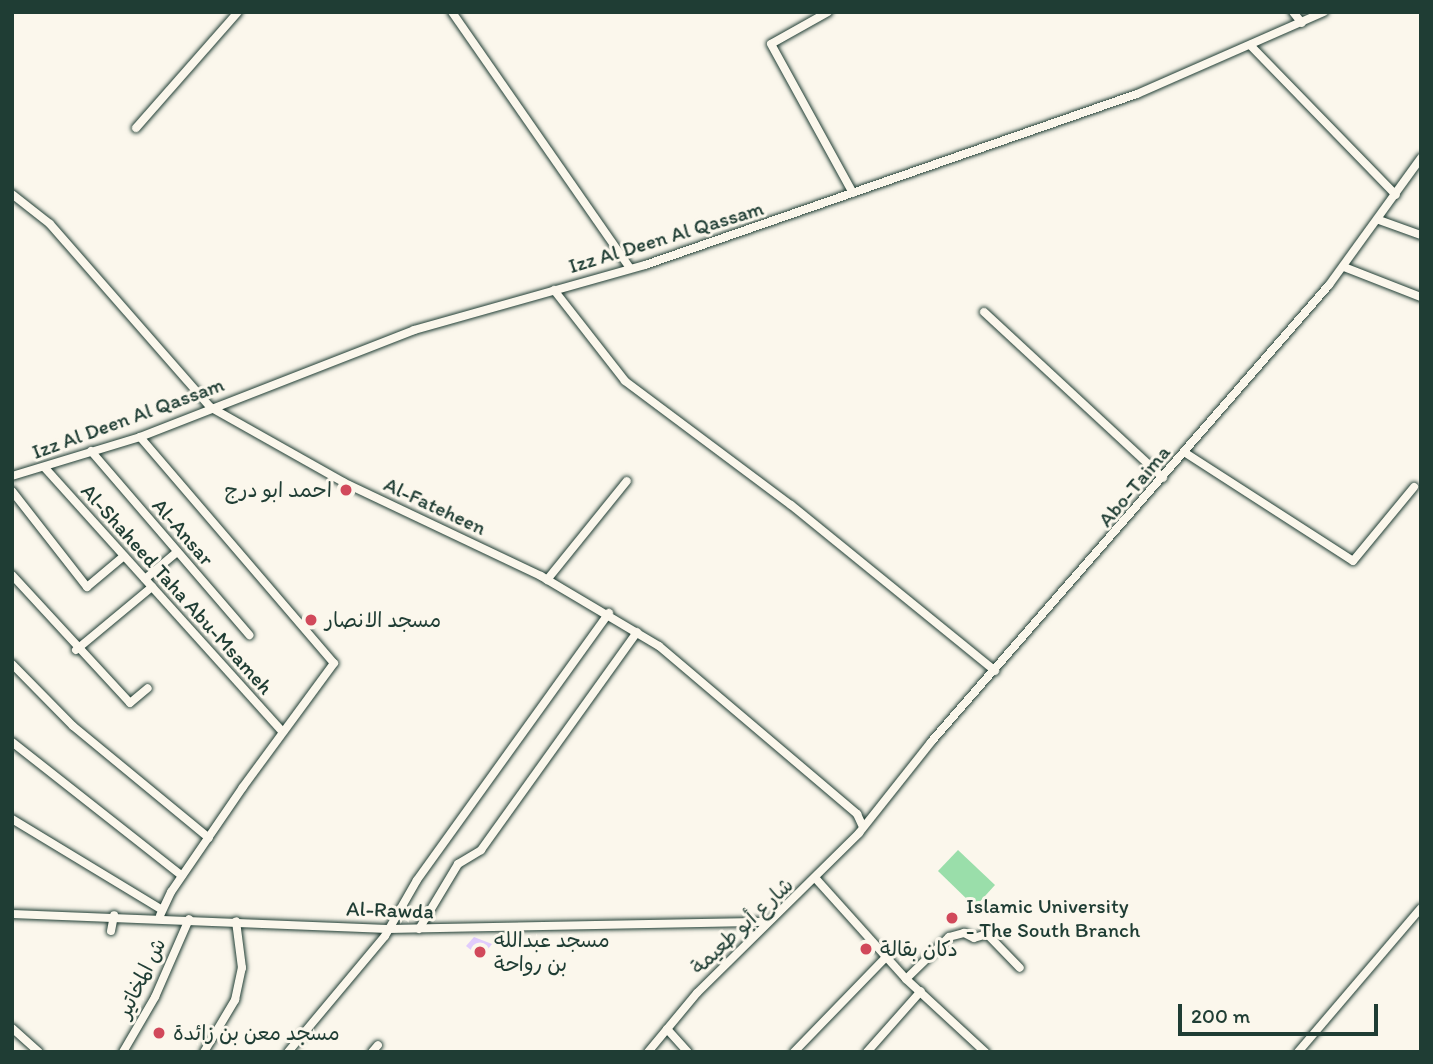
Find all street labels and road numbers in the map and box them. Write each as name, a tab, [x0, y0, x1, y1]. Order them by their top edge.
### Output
street label: Izz Al Deen Al Qassam	[565, 195, 767, 279]
street label: Izz Al Deen Al Qassam	[28, 371, 228, 465]
street label: Abo-Taima	[1093, 440, 1175, 532]
street label: Al-Fateheen	[380, 471, 490, 541]
street label: Al-Shaheed Taha Abu-Msameh	[75, 478, 279, 700]
street label: Al-Ansar	[147, 493, 219, 571]
street label: شارع أبو طعيمة	[686, 872, 798, 980]
street label: Al-Rawda	[346, 896, 434, 924]
street label: ش المخاتير	[111, 934, 171, 1022]

